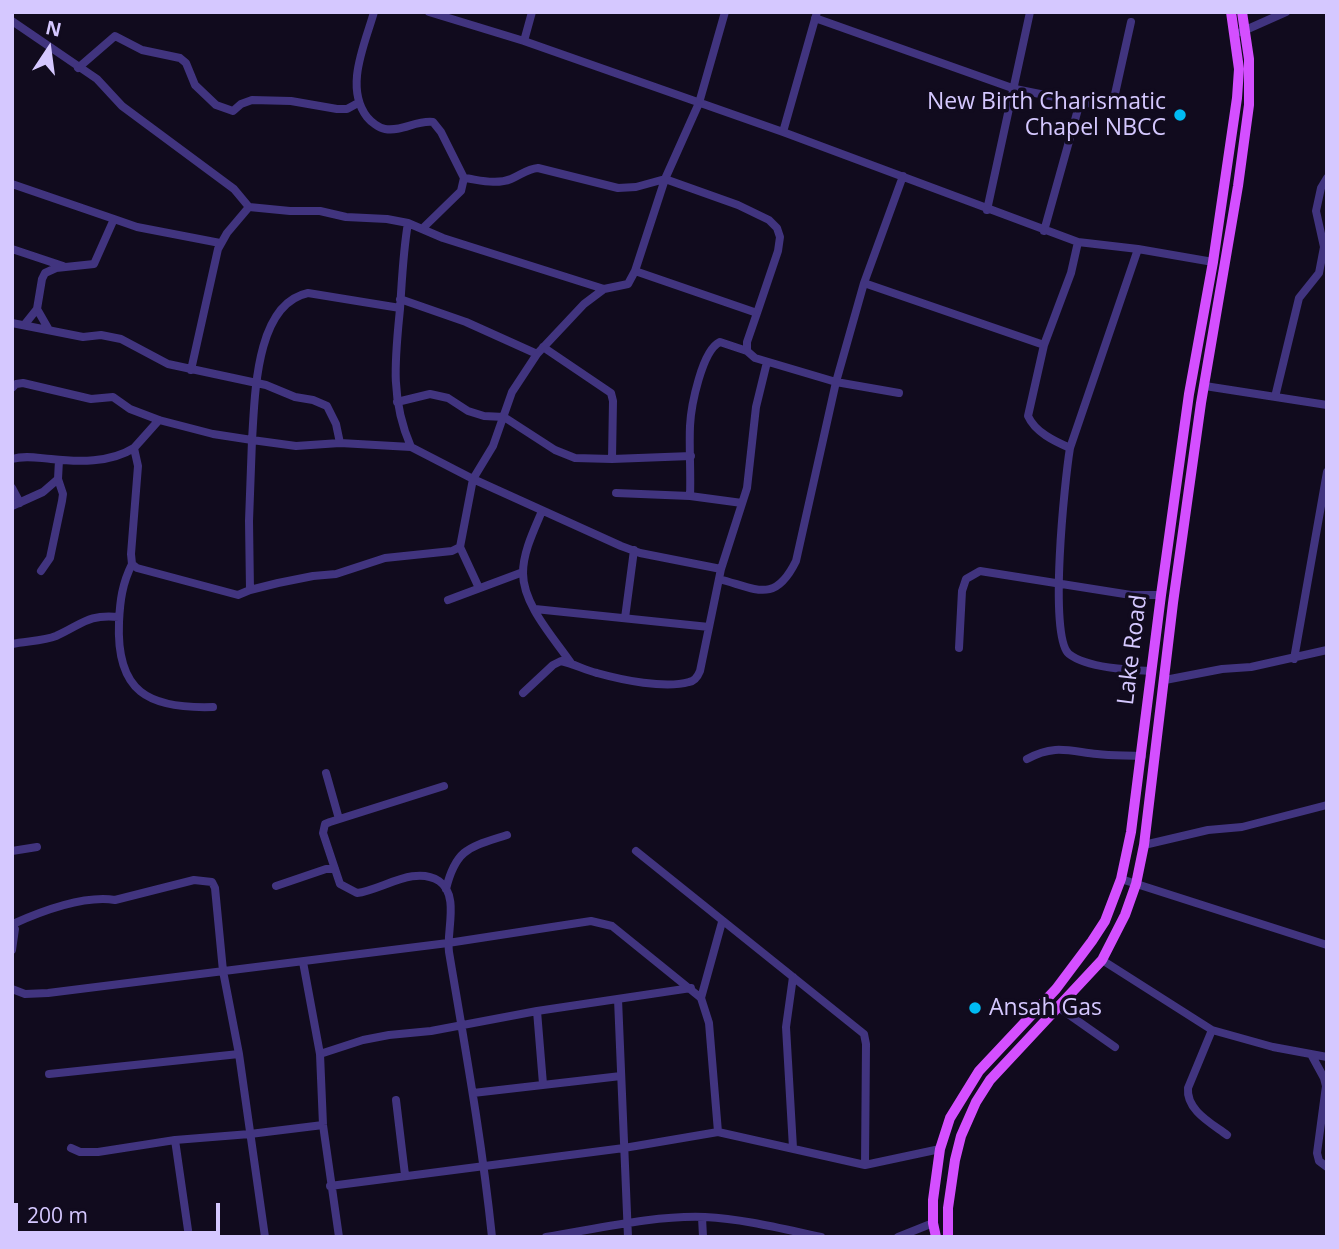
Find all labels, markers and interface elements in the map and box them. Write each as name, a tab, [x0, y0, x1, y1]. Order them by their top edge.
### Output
north arrow	[14, 14, 84, 84]
text: N	[43, 14, 64, 43]
place label: New Birth Charismatic Chapel NBCC	[927, 88, 1166, 142]
marker: New Birth Charismatic Chapel NBCC	[1172, 107, 1188, 123]
street label: Lake Road	[1113, 593, 1153, 707]
place label: Ansah Gas	[989, 994, 1102, 1022]
marker: Ansah Gas	[967, 1000, 983, 1016]
scale bar	[18, 1190, 224, 1234]
text: 200 m	[27, 1201, 88, 1229]

